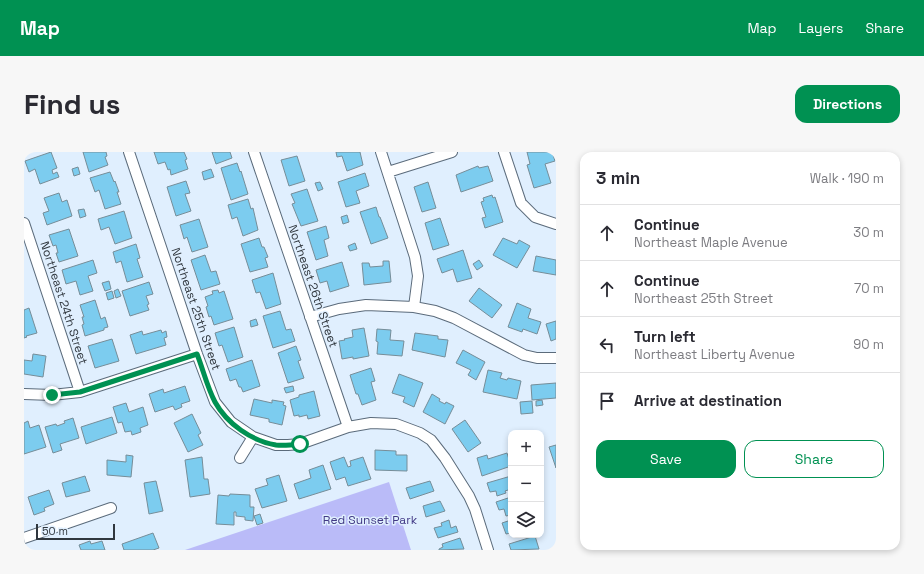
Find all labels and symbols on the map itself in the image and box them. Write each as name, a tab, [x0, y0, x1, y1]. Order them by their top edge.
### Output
street label: Northeast 26th Street	[284, 223, 342, 349]
street label: Northeast 24th Street	[37, 239, 91, 367]
street label: Northeast 25th Street	[168, 246, 224, 372]
route end	[43, 386, 61, 404]
route start	[291, 435, 309, 453]
park label: Red Sunset Park	[323, 512, 418, 528]
scale bar	[36, 522, 115, 541]

